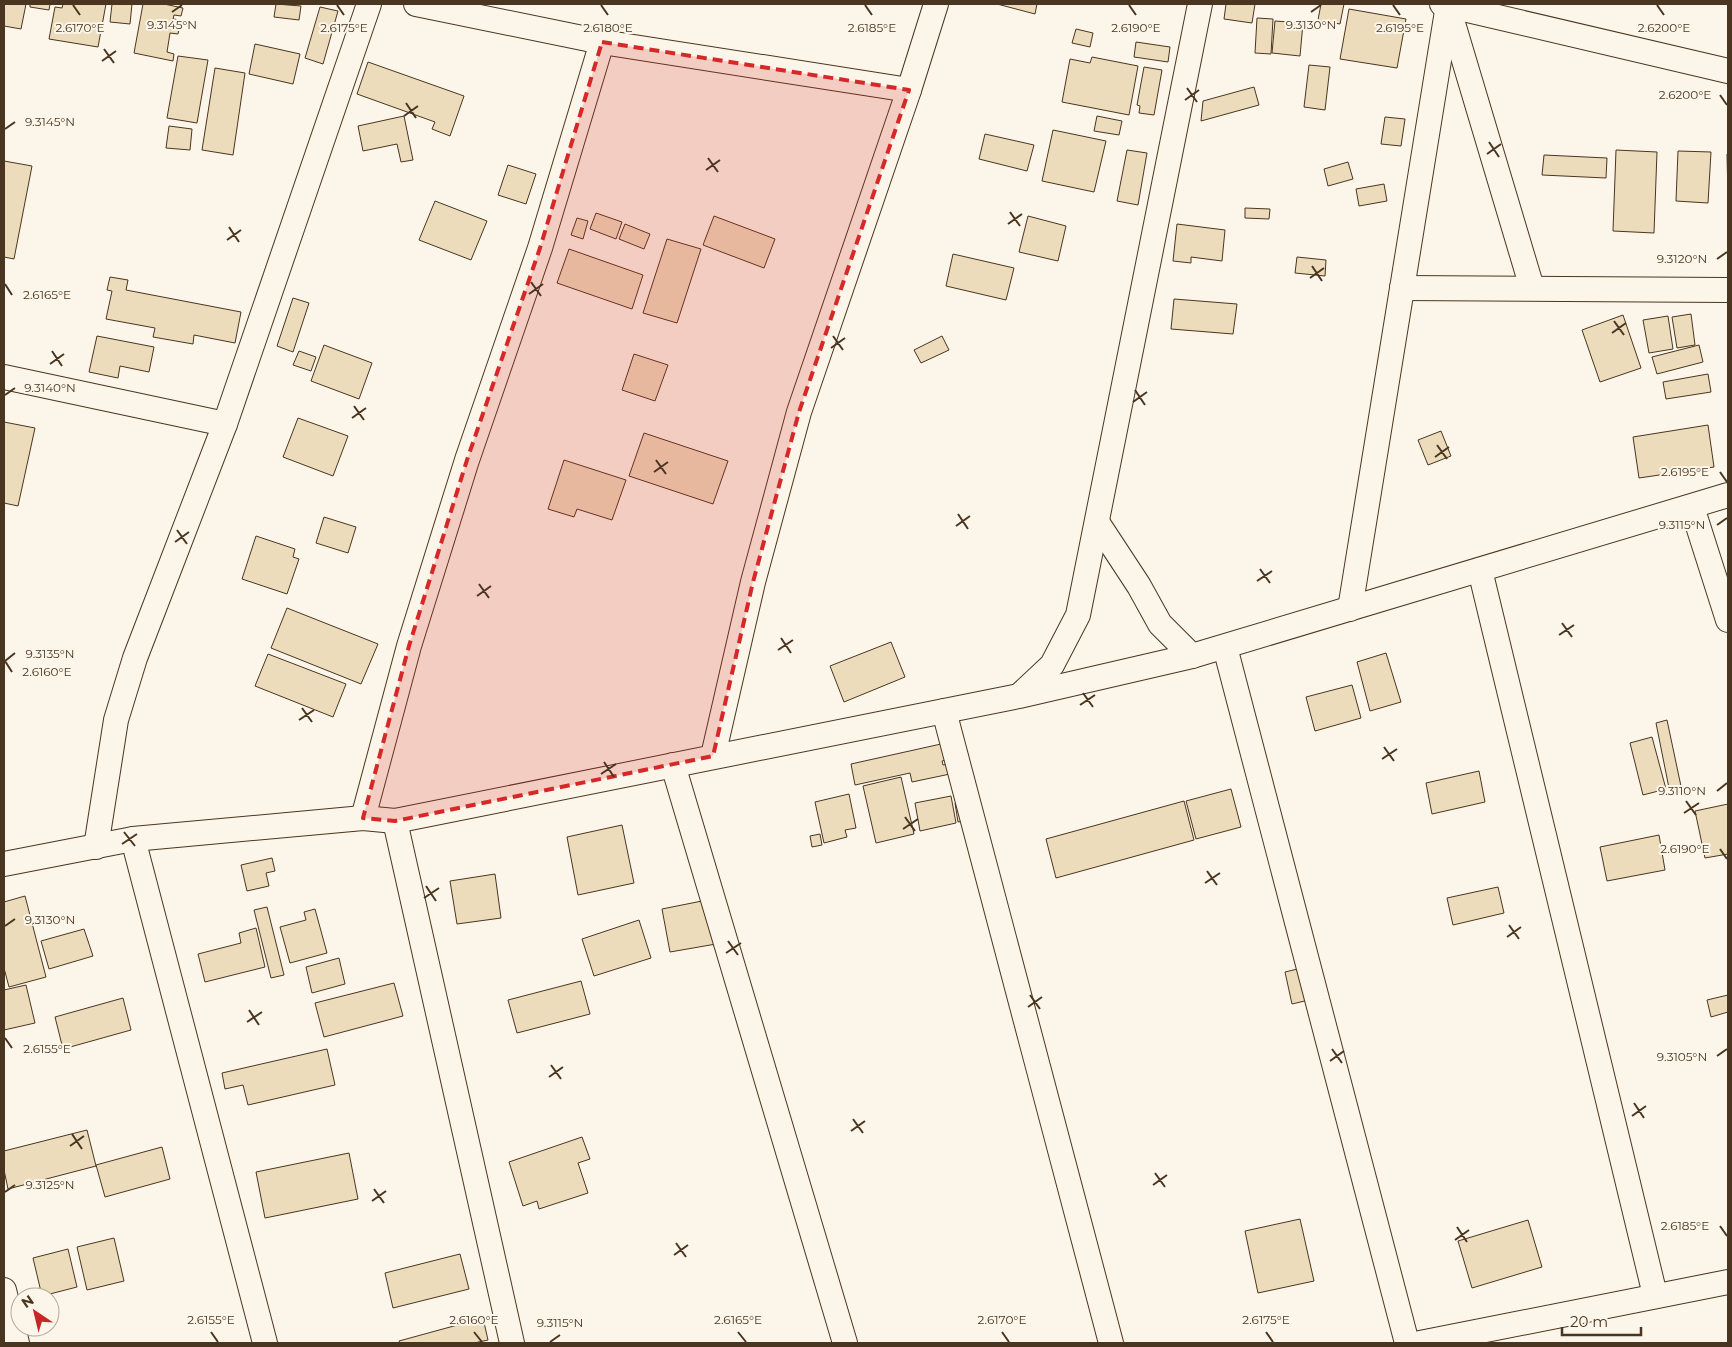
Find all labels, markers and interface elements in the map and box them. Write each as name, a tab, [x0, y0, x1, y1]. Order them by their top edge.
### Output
text: 9.3145°N	[147, 17, 197, 32]
text: 9.3130°N	[1286, 17, 1336, 32]
text: 2.6170°E	[56, 20, 104, 35]
text: 2.6175°E	[320, 20, 368, 35]
text: 2.6180°E	[583, 20, 633, 35]
text: 2.6185°E	[848, 20, 896, 35]
text: 2.6190°E	[1111, 20, 1161, 35]
text: 2.6195°E	[1376, 20, 1424, 35]
text: 2.6200°E	[1638, 20, 1690, 35]
text: 2.6200°E	[1659, 87, 1711, 102]
text: 9.3145°N	[25, 114, 75, 129]
text: 9.3120°N	[1657, 251, 1707, 266]
text: 2.6165°E	[23, 287, 71, 302]
text: 9.3140°N	[24, 380, 76, 395]
text: 2.6195°E	[1661, 464, 1709, 479]
text: 9.3115°N	[1659, 517, 1705, 532]
text: 9.3135°N	[26, 646, 74, 661]
text: 2.6160°E	[22, 664, 72, 679]
text: 9.3110°N	[1658, 783, 1706, 798]
text: 2.6190°E	[1660, 841, 1710, 856]
text: 9.3130°N	[25, 912, 75, 927]
text: 2.6155°E	[23, 1041, 71, 1056]
text: 9.3105°N	[1657, 1049, 1707, 1064]
text: 9.3125°N	[25, 1177, 75, 1192]
text: 2.6185°E	[1661, 1218, 1709, 1233]
north arrow	[10, 1287, 60, 1337]
text: N	[18, 1291, 37, 1312]
scale bar	[1562, 1304, 1641, 1336]
text: 2.6155°E	[187, 1312, 235, 1327]
text: 2.6160°E	[449, 1312, 499, 1327]
text: 2.6165°E	[714, 1312, 762, 1327]
text: 2.6170°E	[978, 1312, 1026, 1327]
text: 2.6175°E	[1242, 1312, 1290, 1327]
text: 20 m	[1570, 1312, 1608, 1331]
text: 9.3115°N	[537, 1315, 583, 1330]

